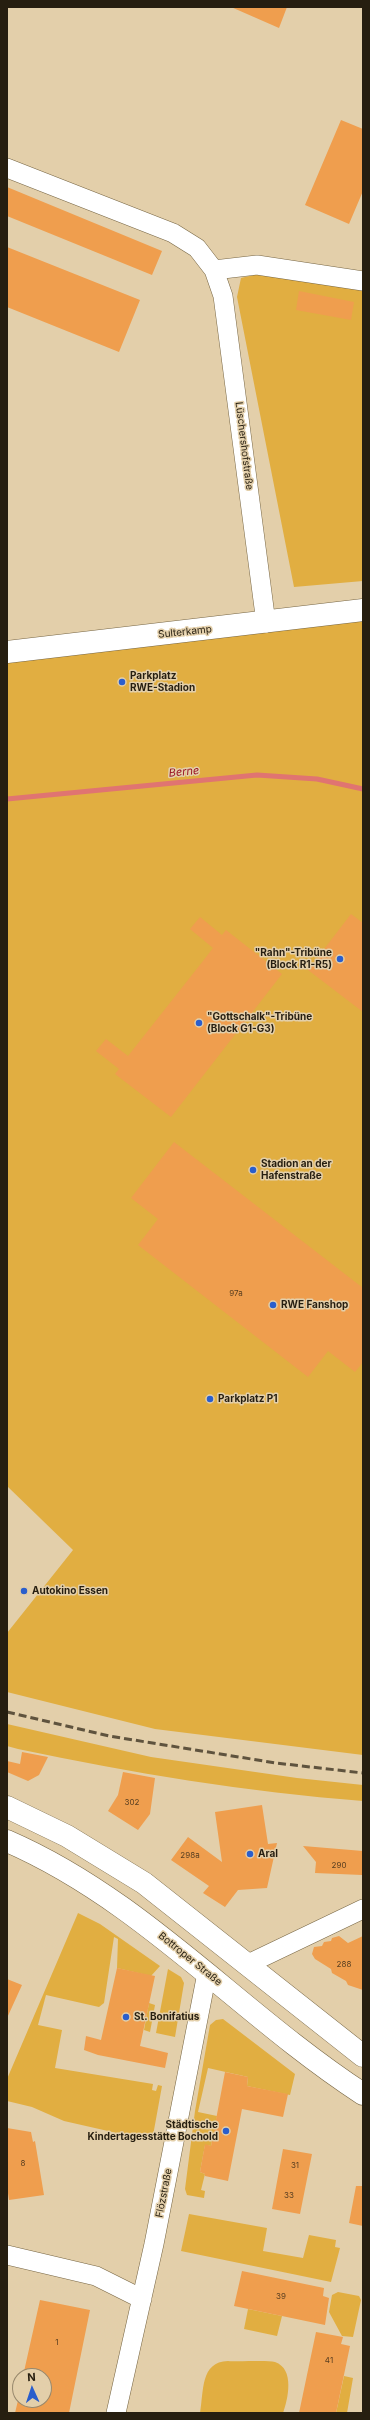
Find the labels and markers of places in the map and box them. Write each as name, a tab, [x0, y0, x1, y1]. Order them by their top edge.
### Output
place label: Parkplatz RWE-Stadion	[130, 670, 195, 694]
marker: Parkplatz RWE-Stadion	[117, 677, 127, 687]
place label: "Rahn"-Tribüne (Block R1-R5)	[255, 947, 332, 970]
marker: "Rahn"-Tribüne (Block R1-R5)	[335, 954, 345, 964]
place label: "Gottschalk"-Tribüne (Block G1-G3)	[207, 1011, 312, 1034]
marker: "Gottschalk"-Tribüne (Block G1-G3)	[194, 1018, 204, 1028]
place label: Stadion an der Hafenstraße	[261, 1158, 332, 1182]
marker: Stadion an der Hafenstraße	[248, 1165, 258, 1175]
place label: RWE Fanshop	[281, 1299, 348, 1311]
marker: RWE Fanshop	[268, 1300, 278, 1310]
place label: Parkplatz P1	[218, 1393, 278, 1405]
marker: Parkplatz P1	[205, 1394, 215, 1404]
place label: Autokino Essen	[32, 1585, 108, 1597]
marker: Autokino Essen	[19, 1586, 29, 1596]
place label: Aral	[258, 1848, 278, 1860]
marker: Aral	[245, 1849, 255, 1859]
place label: St. Bonifatius	[134, 2011, 199, 2023]
marker: St. Bonifatius	[121, 2012, 131, 2022]
place label: Städtische Kindertagesstätte Bochold	[88, 2119, 218, 2142]
marker: Städtische Kindertagesstätte Bochold	[221, 2126, 231, 2136]

